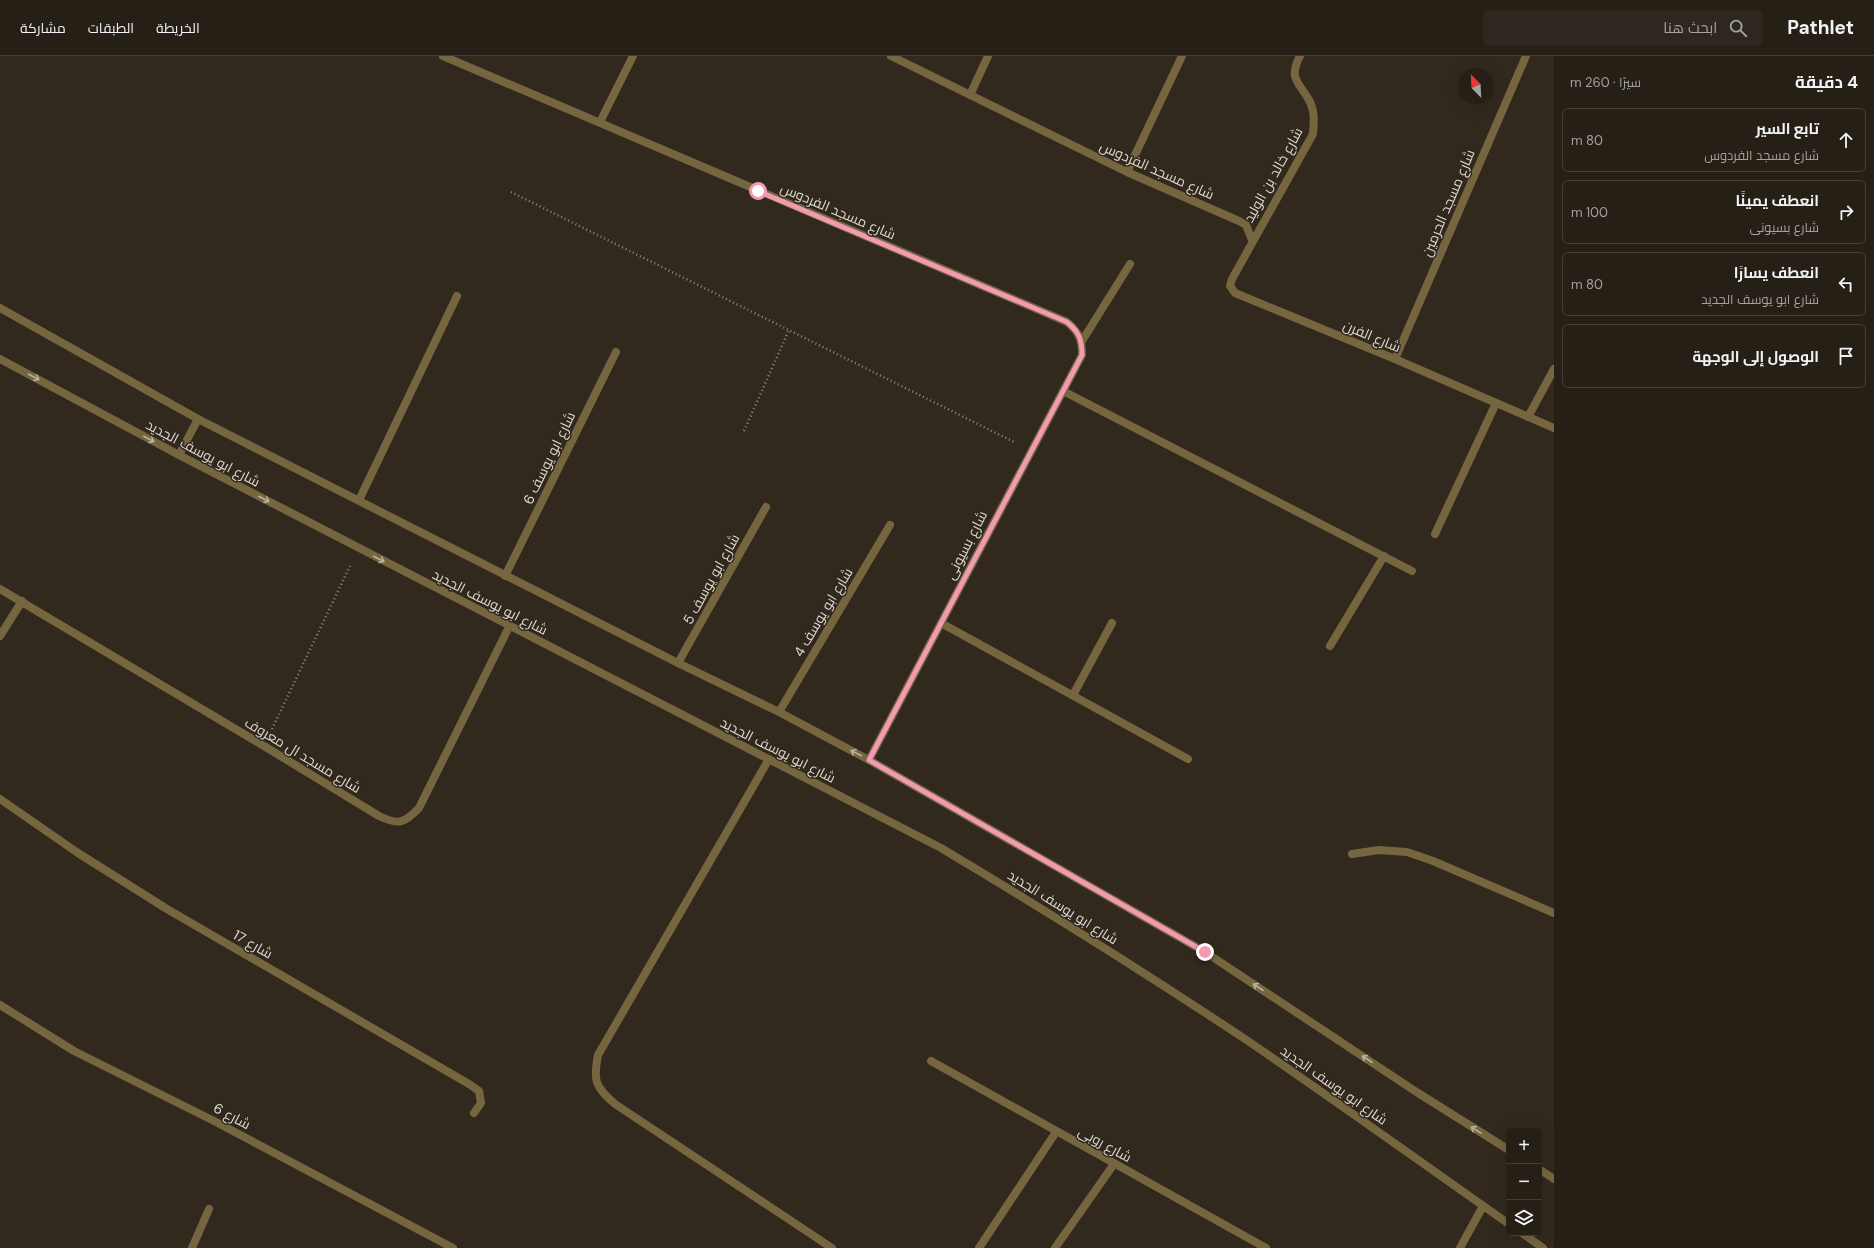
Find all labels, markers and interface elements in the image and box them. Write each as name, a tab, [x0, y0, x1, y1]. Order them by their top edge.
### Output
search box	[1483, 10, 1763, 46]
text: Pathlet	[1787, 15, 1854, 40]
icon: search	[1727, 17, 1749, 39]
text: ابحث هنا	[1663, 18, 1717, 38]
text: مشاركة	[20, 19, 66, 37]
text: الطبقات	[88, 19, 134, 37]
text: الخريطة	[156, 19, 200, 37]
north arrow	[1458, 68, 1494, 104]
text: 4 دقيقة	[1795, 71, 1858, 93]
text: سيرًا · 260 m	[1570, 74, 1641, 91]
text: تابع السير	[1756, 119, 1819, 139]
street label: شارع خالد بن الوليد	[1239, 124, 1307, 226]
icon: ahead	[1835, 129, 1857, 151]
text: 80 m	[1571, 132, 1603, 149]
street label: شارع مسجد الفردوس	[1097, 137, 1217, 203]
street label: شارع مسجد الحرمين	[1417, 147, 1479, 259]
text: شارع مسجد الفردوس	[1704, 147, 1819, 164]
street label: شارع مسجد الفردوس	[778, 179, 898, 243]
route start	[749, 182, 767, 200]
text: انعطف يمينًا	[1736, 191, 1819, 211]
icon: right	[1835, 201, 1857, 223]
text: 100 m	[1571, 204, 1608, 221]
text: شارع بسيونى	[1749, 219, 1819, 236]
text: انعطف يسارًا	[1734, 263, 1819, 283]
icon: left	[1835, 273, 1857, 295]
text: 80 m	[1571, 276, 1603, 293]
text: شارع ابو يوسف الجديد	[1701, 291, 1819, 308]
street label: شارع الفرن	[1340, 316, 1404, 356]
icon: arrive	[1835, 345, 1857, 367]
text: الوصول إلى الوجهة	[1692, 347, 1819, 367]
one-way arrow	[28, 374, 40, 382]
street label: شارع ابو يوسف 6	[519, 409, 579, 507]
street label: شارع ابو يوسف الجديد	[143, 415, 263, 491]
one-way arrow	[143, 436, 155, 443]
one-way arrow	[258, 496, 270, 504]
street label: شارع بسيونى	[941, 508, 991, 582]
street label: شارع ابو يوسف 5	[679, 531, 743, 627]
one-way arrow	[373, 556, 385, 564]
street label: شارع ابو يوسف 4	[789, 564, 857, 660]
street label: شارع ابو يوسف الجديد	[429, 565, 551, 639]
street label: شارع مسجد ال معروف	[242, 713, 364, 797]
street label: شارع ابو يوسف الجديد	[717, 713, 839, 787]
one-way arrow	[850, 749, 862, 756]
street label: شارع ابو يوسف الجديد	[1004, 866, 1122, 948]
street label: شارع 17	[230, 926, 276, 962]
route end	[1196, 943, 1214, 961]
one-way arrow	[1252, 983, 1264, 991]
street label: شارع ابو يوسف الجديد	[1277, 1041, 1391, 1129]
one-way arrow	[1362, 1055, 1373, 1063]
street label: شارع 6	[210, 1099, 254, 1133]
street label: شارع روبى	[1075, 1122, 1135, 1166]
one-way arrow	[1470, 1125, 1482, 1133]
map controls	[1506, 1128, 1542, 1236]
button: +	[1506, 1128, 1542, 1164]
button: −	[1506, 1164, 1542, 1200]
button: layers	[1506, 1200, 1542, 1236]

